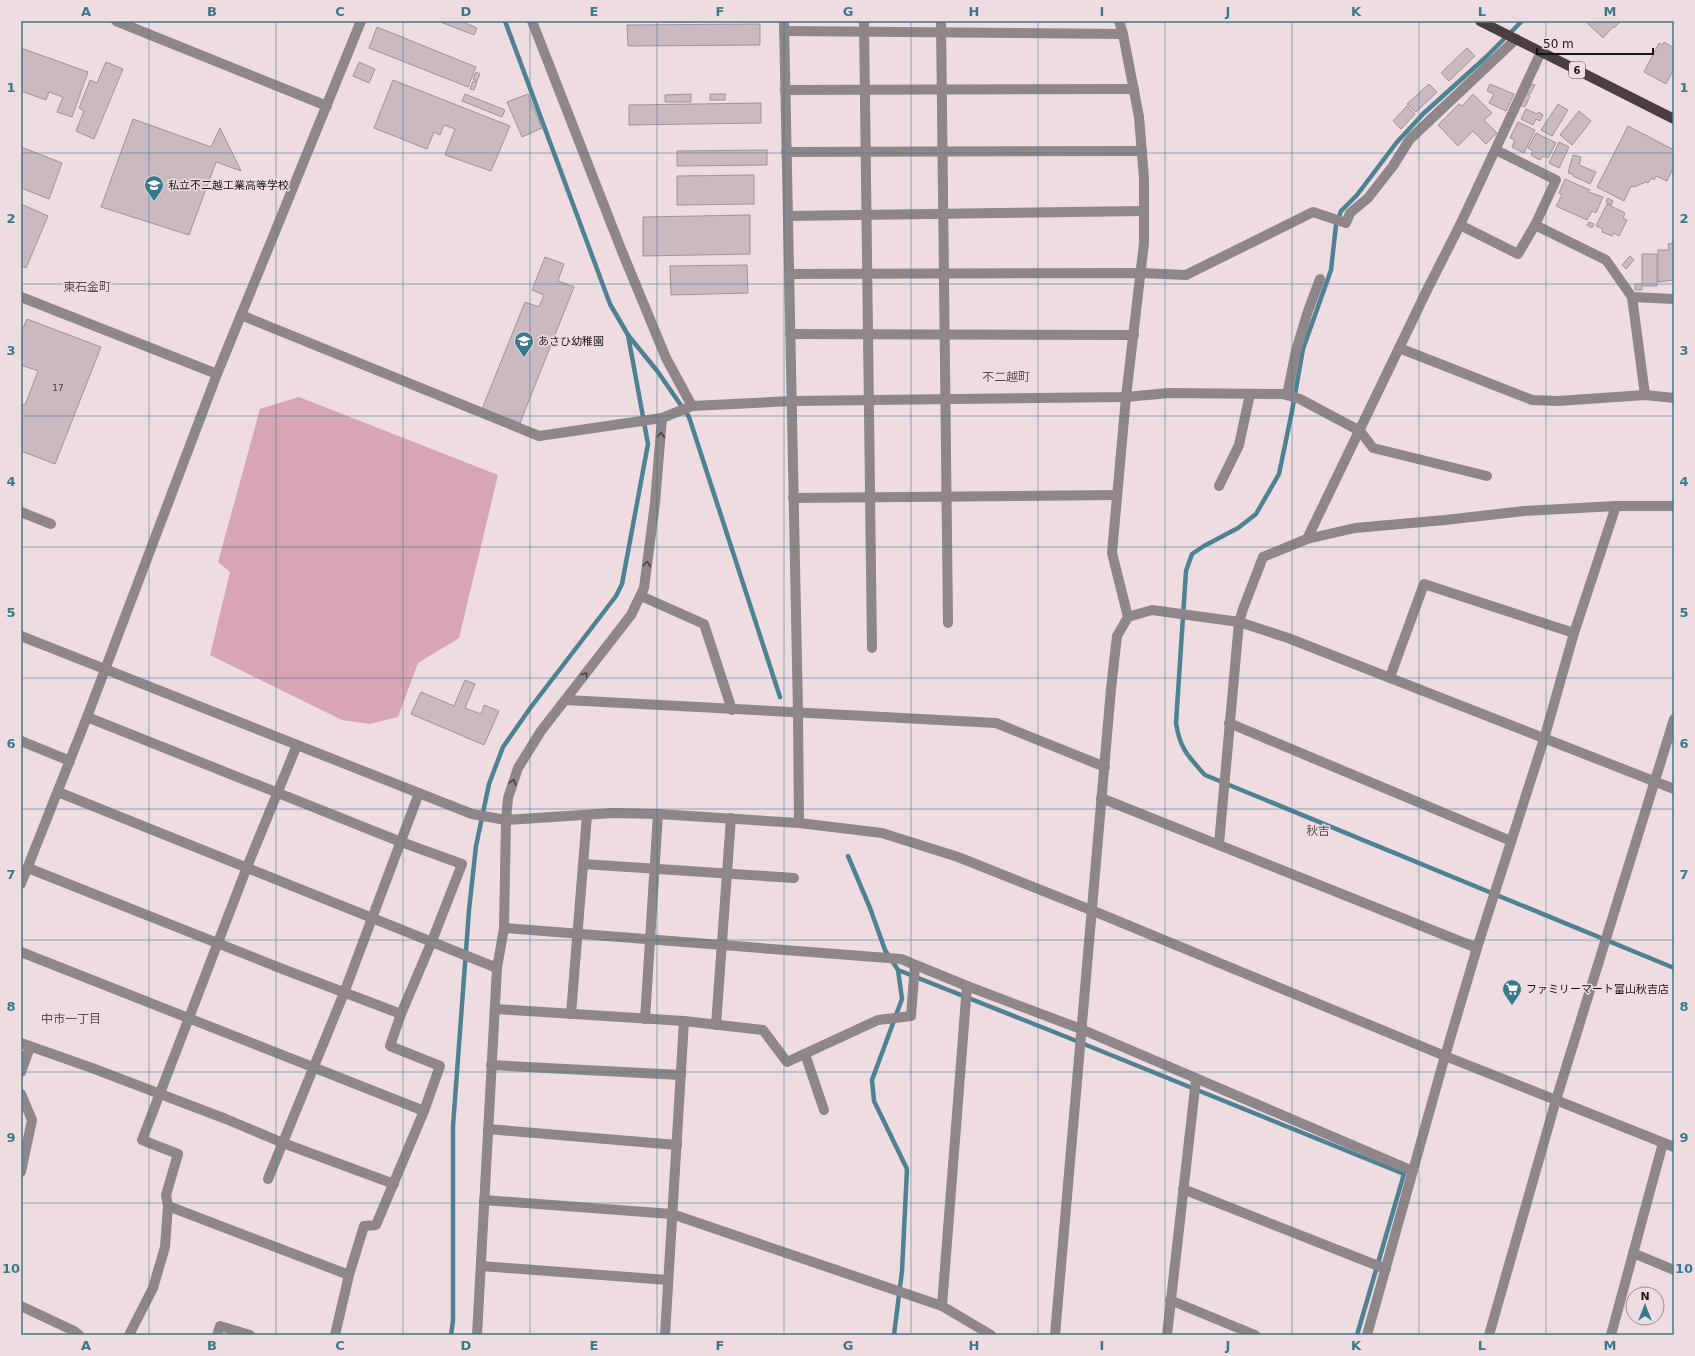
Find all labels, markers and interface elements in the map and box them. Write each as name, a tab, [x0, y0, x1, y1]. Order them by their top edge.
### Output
text: A	[81, 4, 91, 19]
text: B	[207, 4, 217, 19]
text: C	[335, 4, 345, 19]
text: D	[461, 4, 472, 19]
text: E	[590, 4, 598, 19]
text: F	[716, 4, 724, 19]
text: G	[843, 4, 853, 19]
text: H	[969, 4, 979, 19]
text: I	[1100, 4, 1104, 19]
text: J	[1225, 4, 1230, 19]
text: K	[1351, 4, 1362, 19]
text: L	[1478, 4, 1486, 19]
text: M	[1604, 4, 1616, 19]
scale bar	[1537, 30, 1653, 56]
text: 50 m	[1543, 37, 1574, 51]
road number: 6	[1569, 62, 1585, 78]
text: 1	[6, 80, 16, 95]
text: 1	[1679, 80, 1689, 95]
school or university icon: 私立不二越工業高等学校	[143, 174, 165, 202]
place label: 私立不二越工業高等学校	[168, 179, 289, 192]
text: 2	[6, 211, 16, 226]
text: 2	[1679, 211, 1689, 226]
district label: 東石金町	[63, 280, 111, 294]
school or university icon: あさひ幼稚園	[513, 330, 535, 358]
place label: あさひ幼稚園	[538, 335, 604, 348]
text: 3	[6, 343, 16, 358]
text: 3	[1679, 343, 1689, 358]
district label: 不二越町	[982, 370, 1030, 384]
house number: 17	[52, 383, 64, 393]
one-way arrow	[656, 432, 665, 438]
text: 4	[6, 474, 16, 489]
text: 4	[1679, 474, 1689, 489]
one-way arrow	[642, 561, 651, 567]
text: 5	[6, 605, 16, 620]
text: 5	[1679, 605, 1689, 620]
one-way arrow	[580, 672, 588, 679]
text: 6	[6, 736, 16, 751]
text: 6	[1679, 736, 1689, 751]
one-way arrow	[508, 779, 517, 786]
district label: 秋吉	[1306, 824, 1330, 838]
text: 7	[6, 867, 16, 882]
text: 7	[1679, 867, 1689, 882]
supermarket icon: ファミリーマート富山秋吉店	[1501, 978, 1523, 1006]
place label: ファミリーマート富山秋吉店	[1526, 983, 1669, 996]
text: 8	[6, 999, 16, 1014]
text: 8	[1679, 999, 1689, 1014]
district label: 中市一丁目	[41, 1012, 101, 1026]
text: 9	[6, 1130, 16, 1145]
text: 9	[1679, 1130, 1689, 1145]
text: 10	[2, 1261, 20, 1276]
text: 10	[1675, 1261, 1693, 1276]
north arrow	[1625, 1286, 1665, 1326]
text: N	[1640, 1290, 1650, 1303]
text: A	[81, 1338, 91, 1353]
text: B	[207, 1338, 217, 1353]
text: C	[335, 1338, 345, 1353]
text: D	[461, 1338, 472, 1353]
text: E	[590, 1338, 598, 1353]
text: F	[716, 1338, 724, 1353]
text: G	[843, 1338, 853, 1353]
text: H	[969, 1338, 979, 1353]
text: I	[1100, 1338, 1104, 1353]
text: J	[1225, 1338, 1230, 1353]
text: K	[1351, 1338, 1362, 1353]
text: L	[1478, 1338, 1486, 1353]
text: M	[1604, 1338, 1616, 1353]

